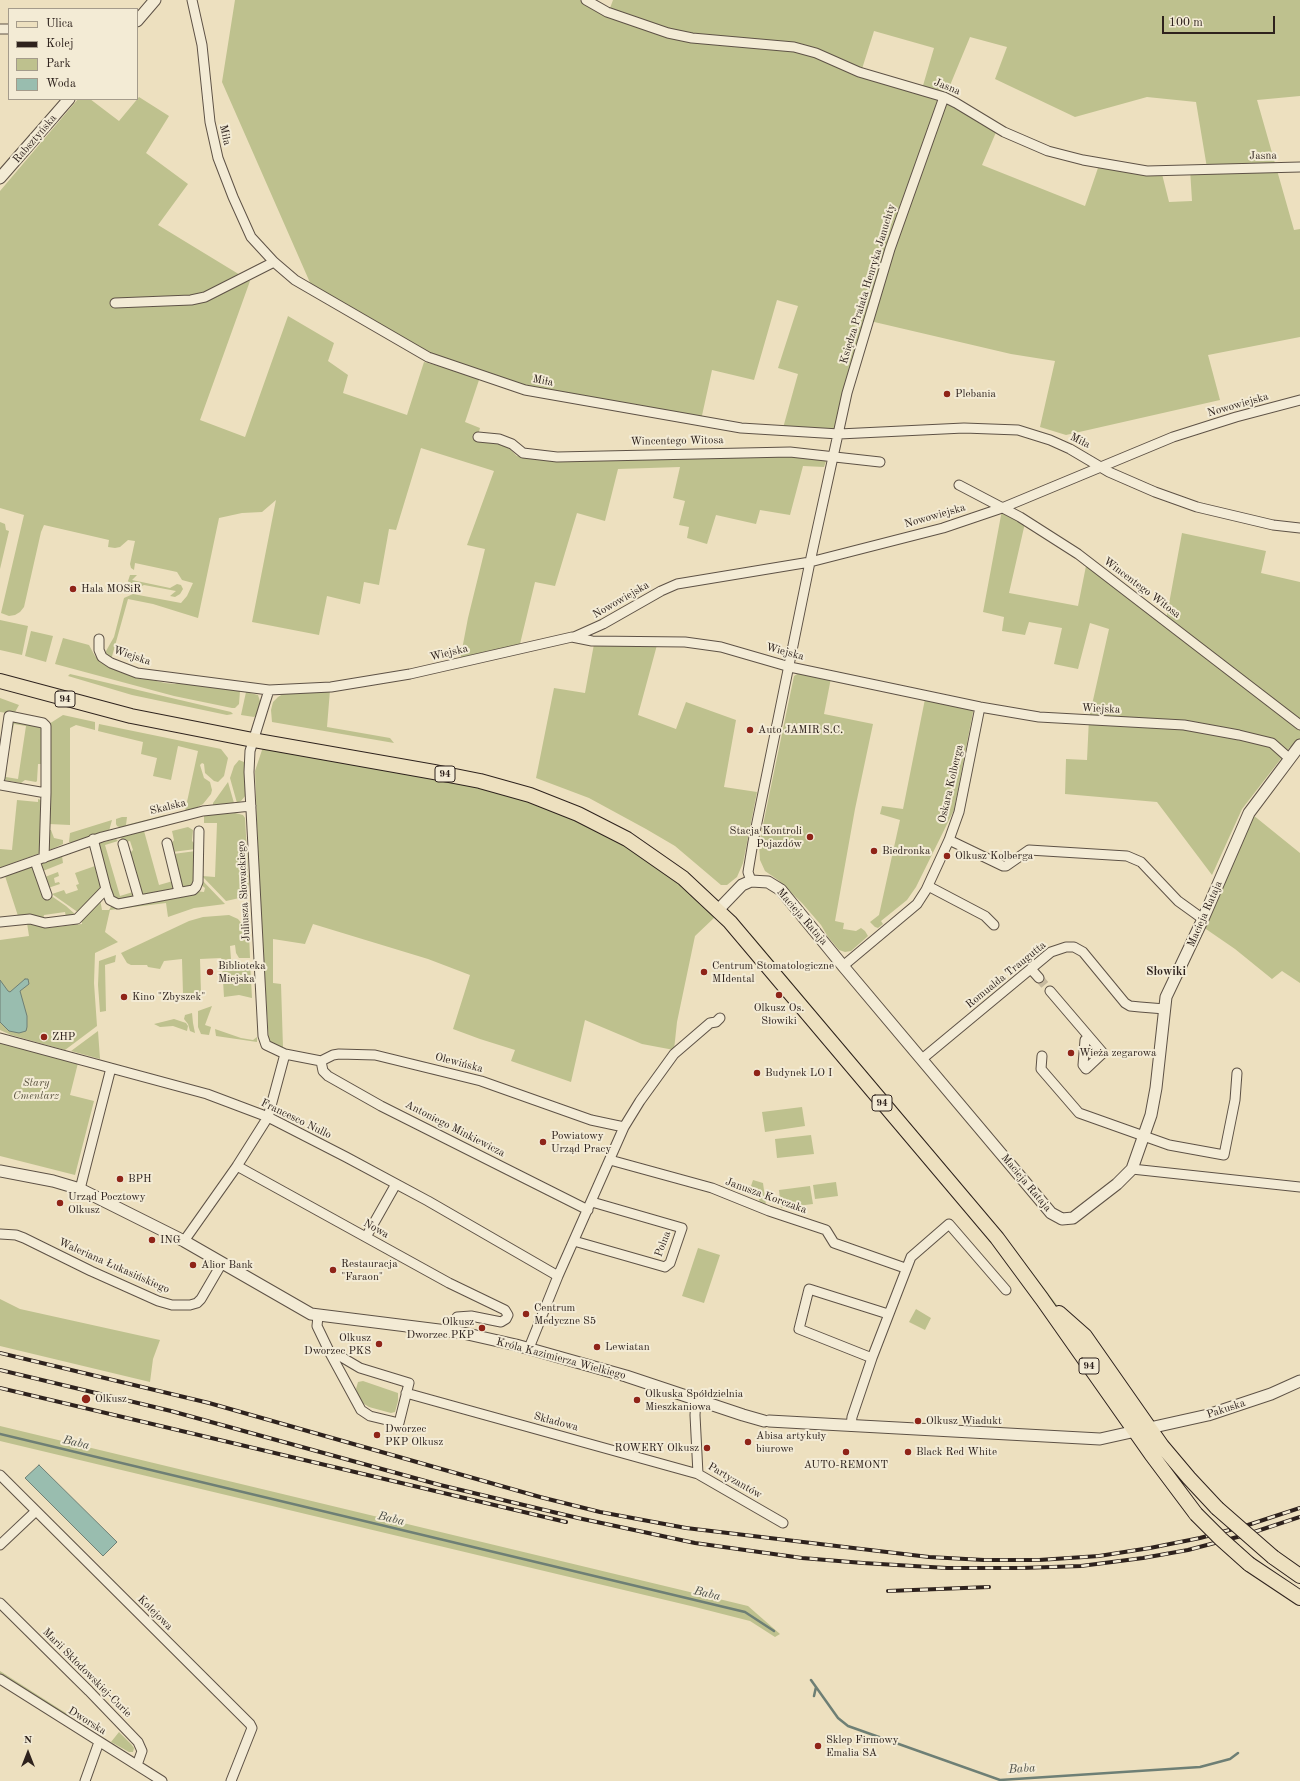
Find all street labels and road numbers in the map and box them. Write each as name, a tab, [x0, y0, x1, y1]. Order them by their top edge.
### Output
street label: Jasna	[932, 76, 962, 98]
street label: Rabsztyńska	[10, 112, 60, 166]
street label: Miła	[216, 123, 234, 147]
street label: Jasna	[1249, 149, 1277, 163]
street label: Księdza Prałata Henryka Januchty	[837, 203, 899, 365]
street label: Miła	[532, 373, 554, 389]
street label: Nowowiejska	[1206, 390, 1270, 420]
street label: Miła	[1068, 431, 1092, 451]
street label: Wincentego Witosa	[630, 434, 724, 448]
street label: Nowowiejska	[903, 501, 967, 531]
street label: Wincentego Witosa	[1101, 555, 1183, 621]
street label: Nowowiejska	[590, 579, 652, 621]
street label: Wiejska	[765, 641, 805, 663]
street label: Wiejska	[429, 642, 469, 664]
street label: Wiejska	[112, 643, 152, 669]
road number: 94	[55, 691, 75, 707]
street label: Wiejska	[1081, 701, 1121, 717]
street label: Oskara Kolberga	[936, 744, 966, 824]
road number: 94	[435, 766, 455, 782]
street label: Skalska	[149, 796, 187, 818]
street label: Juliusza Słowackiego	[235, 840, 253, 942]
street label: Macieja Rataja	[1185, 879, 1225, 949]
street label: Macieja Rataja	[774, 886, 830, 948]
street label: Romualda Traugutta	[963, 939, 1049, 1011]
street label: Olewińska	[434, 1050, 484, 1076]
road number: 94	[872, 1095, 892, 1111]
street label: Francesco Nullo	[258, 1096, 334, 1142]
street label: Antoniego Minkiewicza	[403, 1098, 507, 1160]
street label: Macieja Rataja	[998, 1152, 1054, 1214]
street label: Janusza Korczaka	[723, 1175, 809, 1217]
street label: Nowa	[361, 1217, 391, 1241]
street label: Polna	[652, 1229, 674, 1259]
street label: Waleriana Łukasińskiego	[57, 1236, 171, 1296]
street label: Króla Kazimierza Wielkiego	[495, 1335, 627, 1383]
road number: 94	[1079, 1358, 1099, 1374]
street label: Pakuska	[1205, 1397, 1247, 1421]
street label: Składowa	[532, 1410, 580, 1434]
street label: Partyzantów	[706, 1460, 764, 1502]
street label: Kolejowa	[135, 1593, 175, 1633]
street label: Marii Skłodowskiej-Curie	[40, 1626, 134, 1720]
street label: Dworska	[65, 1704, 109, 1738]

